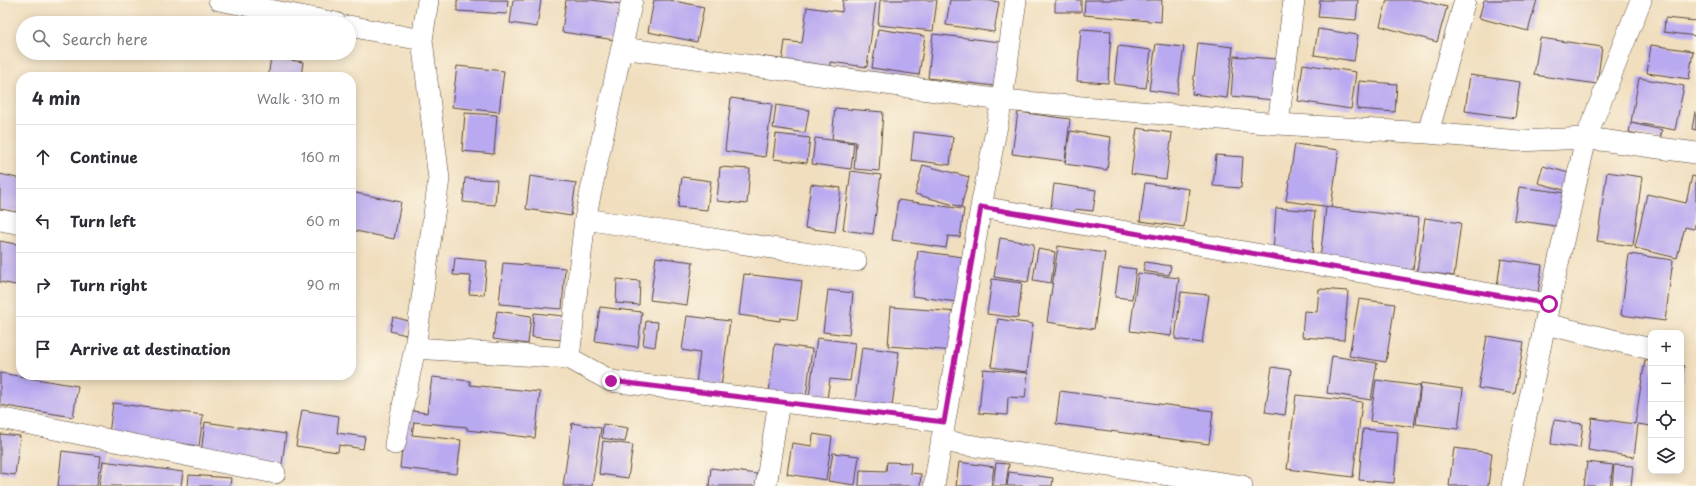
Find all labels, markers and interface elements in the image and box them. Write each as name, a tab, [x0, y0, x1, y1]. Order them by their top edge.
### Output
search box	[16, 16, 356, 60]
icon: search	[30, 27, 52, 49]
text: Search here	[62, 27, 148, 50]
text: 4 min	[32, 85, 80, 111]
text: Walk · 310 m	[257, 89, 340, 108]
text: Continue	[70, 145, 138, 168]
icon: ahead	[32, 146, 54, 168]
text: 160 m	[301, 147, 340, 166]
text: Turn left	[70, 209, 136, 232]
icon: left	[32, 210, 54, 232]
text: 60 m	[306, 211, 340, 230]
text: Turn right	[70, 273, 147, 296]
icon: right	[32, 274, 54, 296]
text: 90 m	[307, 275, 340, 294]
route start	[1540, 295, 1558, 313]
map controls	[1648, 330, 1684, 474]
button: +	[1648, 330, 1684, 366]
text: Arrive at destination	[70, 337, 231, 360]
icon: arrive	[32, 338, 54, 360]
button: −	[1648, 366, 1684, 402]
route end	[602, 372, 620, 390]
button: locate	[1648, 402, 1684, 438]
button: layers	[1648, 438, 1684, 474]

